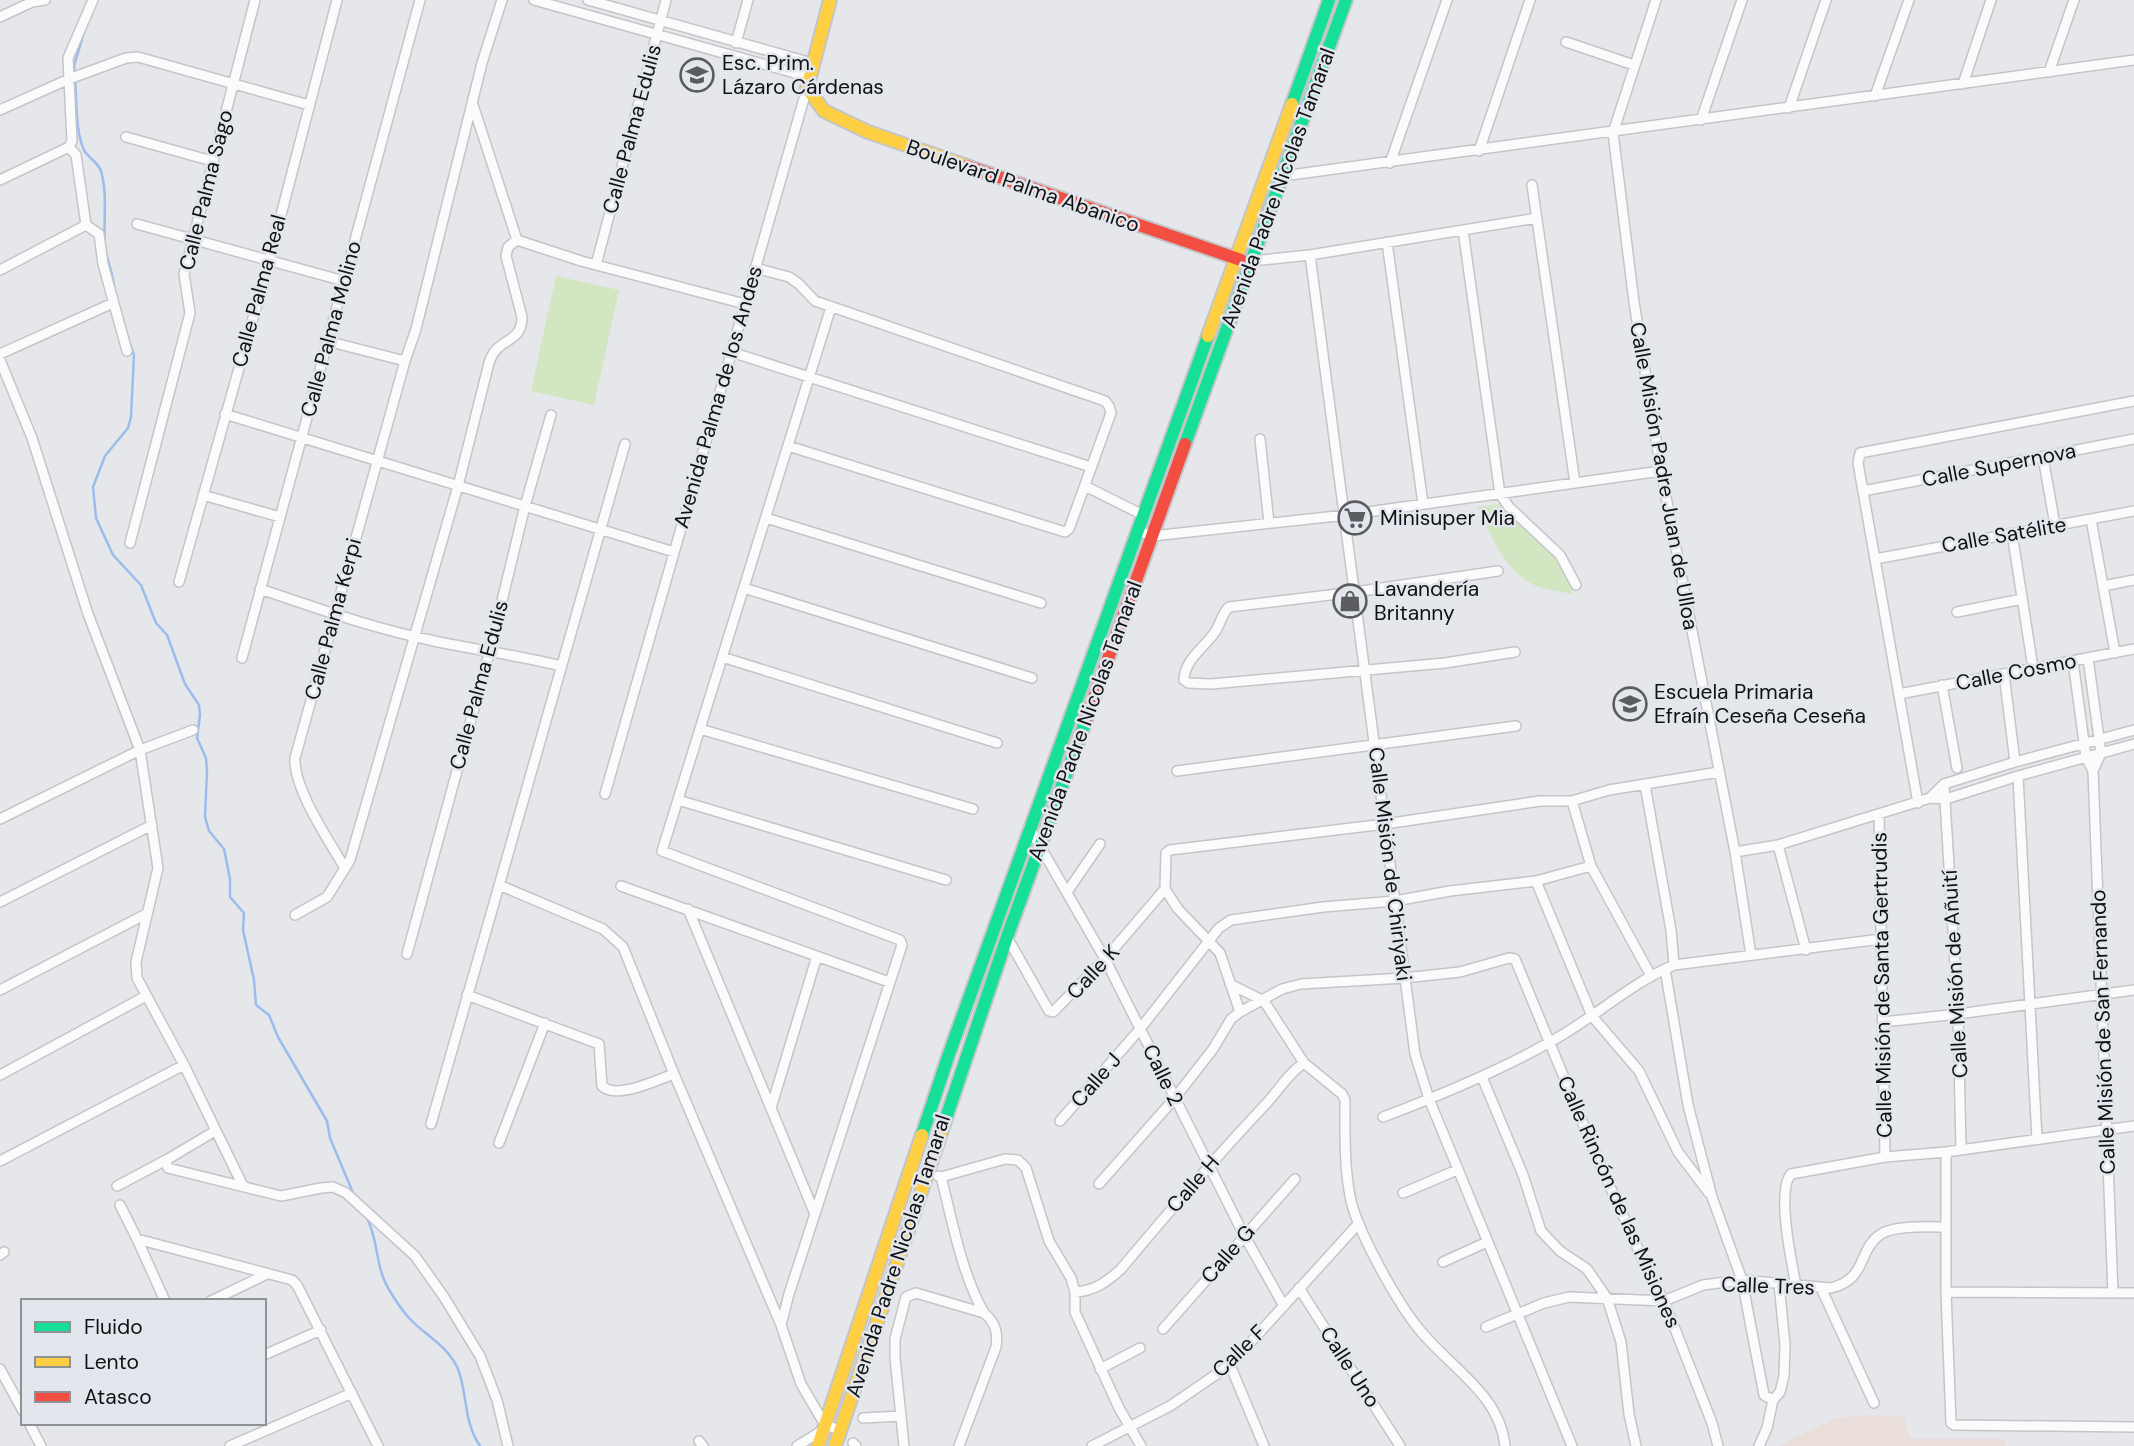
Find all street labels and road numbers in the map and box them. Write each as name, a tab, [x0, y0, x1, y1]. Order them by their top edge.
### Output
street label: Calle Palma Edulis	[596, 41, 668, 217]
street label: Avenida Padre Nicolas Tamaral	[1214, 44, 1342, 332]
street label: Calle Palma Sago	[173, 107, 239, 273]
street label: Boulevard Palma Abanico	[903, 133, 1143, 239]
street label: Calle Palma Real	[225, 212, 293, 370]
street label: Calle Palma Molino	[294, 238, 368, 420]
street label: Avenida Palma de los Andes	[667, 263, 769, 531]
street label: Calle Misión Padre Juan de Ulloa	[1623, 320, 1705, 632]
street label: Calle Supernova	[1920, 436, 2078, 494]
street label: Calle Satélite	[1939, 510, 2069, 560]
street label: Calle Palma Kerpi	[298, 535, 368, 703]
street label: Avenida Padre Nicolas Tamaral	[1021, 577, 1149, 865]
street label: Calle Palma Edulis	[443, 597, 515, 773]
street label: Calle Cosmo	[1953, 647, 2079, 697]
street label: Calle Misión de Chiriyaki	[1362, 745, 1418, 983]
street label: Calle Misión de Santa Gertrudis	[1865, 832, 1899, 1138]
street label: Calle Misión de Añuití	[1936, 869, 1974, 1079]
street label: Calle Misión de San Fernando	[2084, 889, 2122, 1175]
street label: Calle K	[1060, 938, 1126, 1006]
street label: Calle 2	[1136, 1039, 1190, 1111]
street label: Calle J	[1064, 1047, 1128, 1113]
street label: Calle Rincón de las Misiones	[1551, 1072, 1687, 1332]
street label: Avenida Padre Nicolas Tamaral	[839, 1111, 957, 1401]
street label: Calle H	[1160, 1149, 1226, 1219]
street label: Calle G	[1195, 1219, 1261, 1289]
street label: Calle Tres	[1721, 1270, 1815, 1302]
street label: Calle F	[1206, 1318, 1272, 1384]
street label: Calle Uno	[1313, 1321, 1387, 1413]

